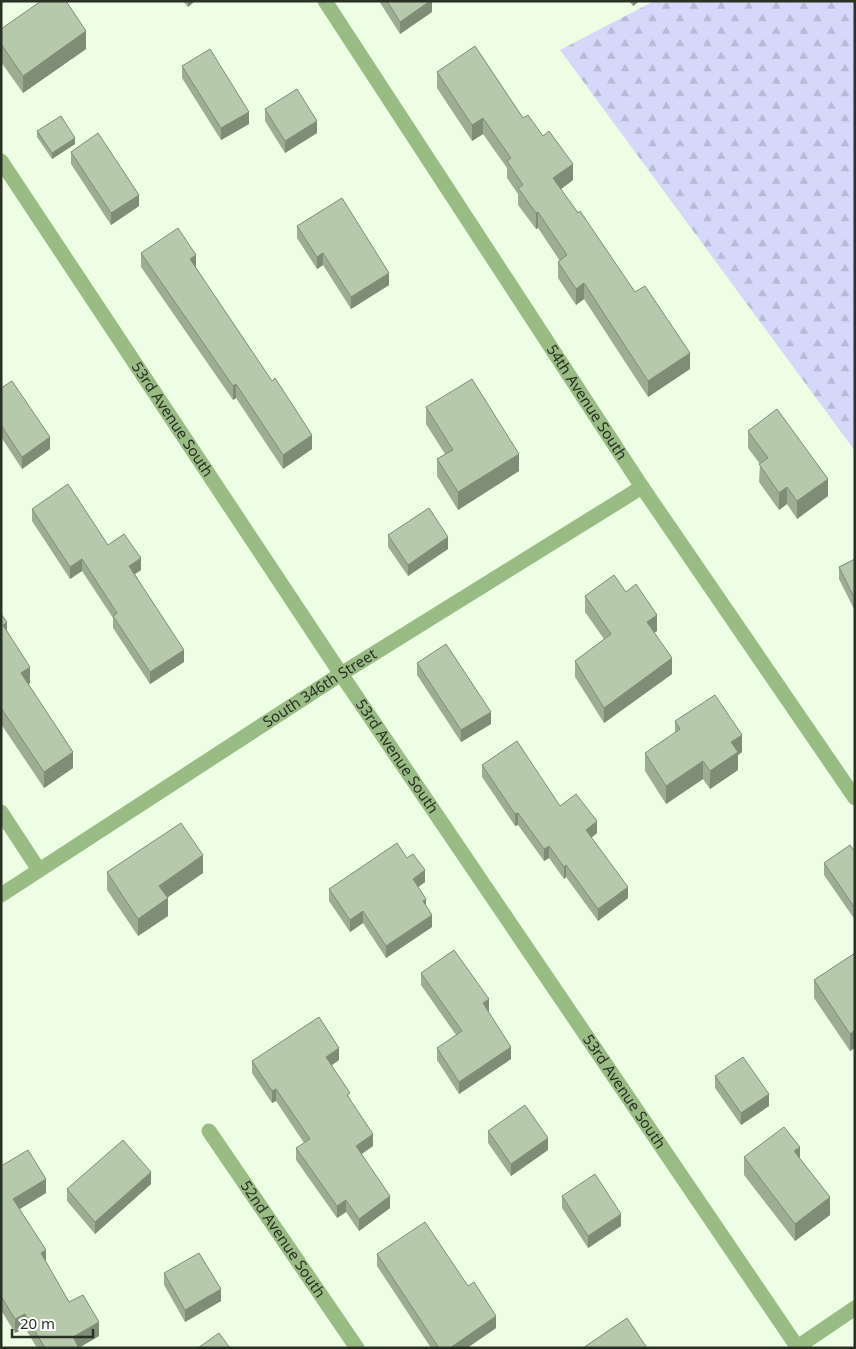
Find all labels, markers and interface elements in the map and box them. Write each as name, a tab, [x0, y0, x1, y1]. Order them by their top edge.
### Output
street label: 54th Avenue South	[543, 340, 632, 463]
street label: 53rd Avenue South	[128, 357, 218, 480]
street label: South 346th Street	[258, 643, 380, 731]
street label: 53rd Avenue South	[352, 695, 444, 817]
street label: 53rd Avenue South	[579, 1030, 671, 1152]
street label: 52nd Avenue South	[237, 1176, 331, 1301]
scale bar	[12, 1306, 94, 1338]
text: 20 m	[20, 1313, 55, 1333]

